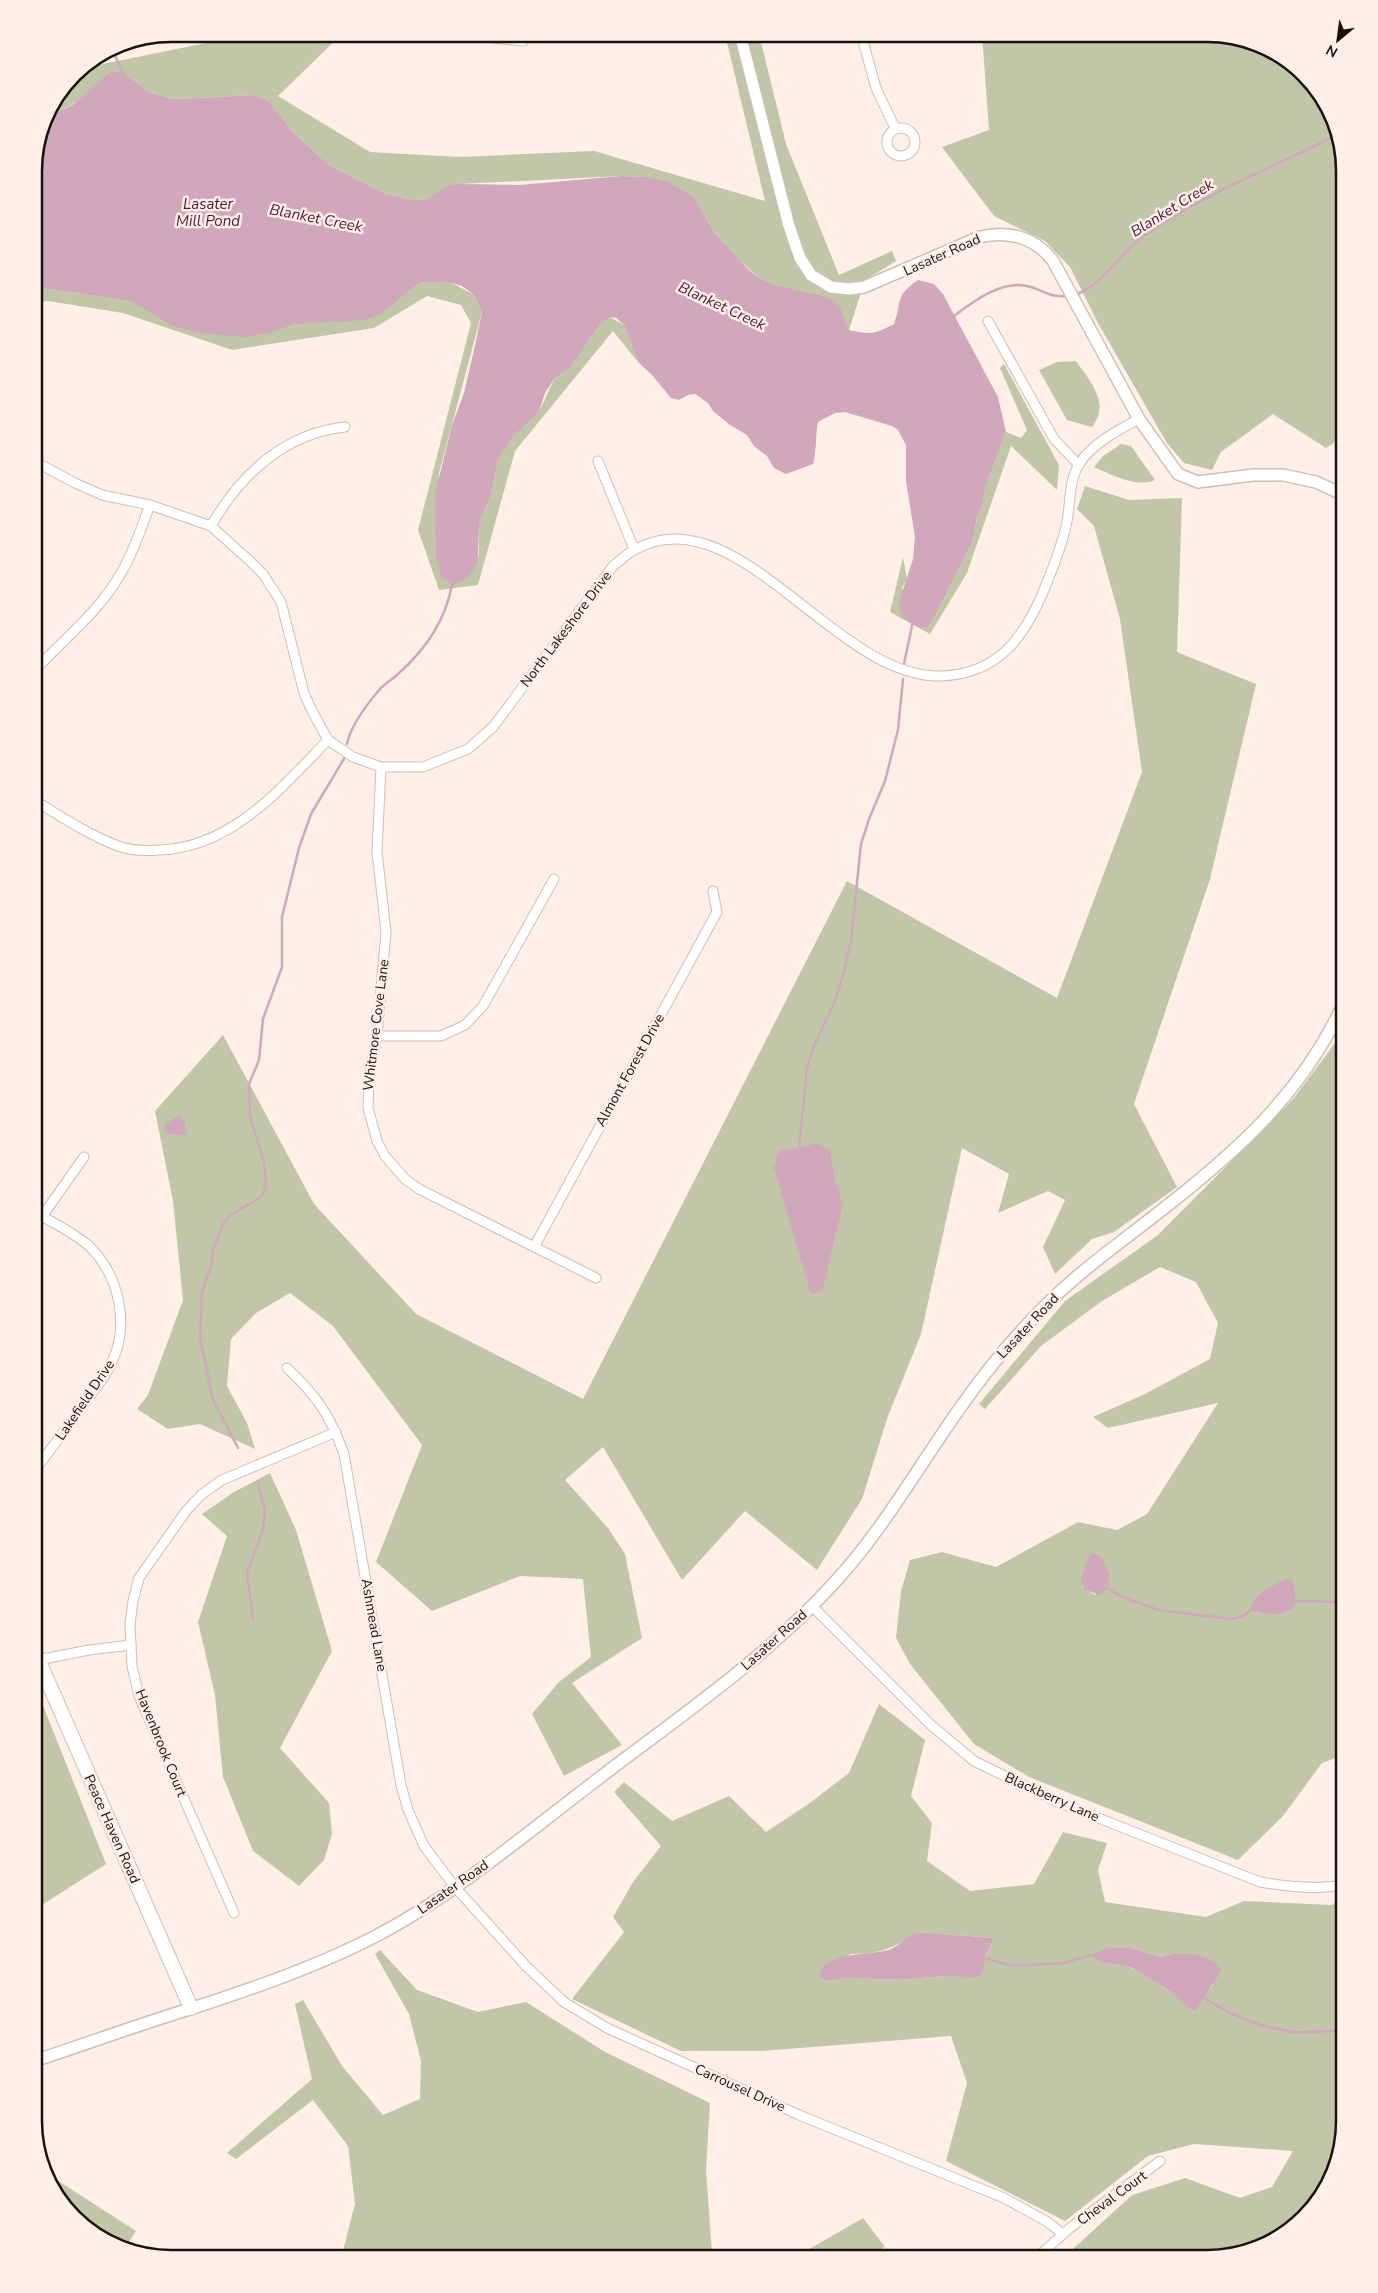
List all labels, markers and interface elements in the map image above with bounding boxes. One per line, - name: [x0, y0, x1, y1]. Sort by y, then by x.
- north arrow: [1313, 15, 1363, 65]
- text: N: [1323, 40, 1341, 62]
- water label: Blanket Creek: [1127, 174, 1218, 241]
- water label: Lasater Mill Pond: [176, 194, 240, 231]
- water label: Blanket Creek: [268, 199, 365, 237]
- street label: Lasater Road: [900, 230, 984, 280]
- water label: Blanket Creek: [675, 277, 769, 335]
- street label: North Lakeshore Drive: [516, 567, 616, 691]
- street label: Whitmore Cove Lane: [358, 958, 394, 1092]
- street label: Almont Forest Drive: [591, 1010, 669, 1130]
- street label: Lasater Road: [993, 1289, 1063, 1363]
- street label: Lakefield Drive: [51, 1356, 119, 1444]
- street label: Ashmead Lane: [356, 1577, 392, 1673]
- street label: Lasater Road: [737, 1605, 811, 1675]
- street label: Havenbrook Court: [131, 1686, 191, 1800]
- street label: Blackberry Lane: [1002, 1768, 1102, 1826]
- street label: Peace Haven Road: [79, 1771, 145, 1887]
- street label: Lasater Road: [414, 1856, 492, 1918]
- street label: Carrousel Drive: [692, 2060, 788, 2116]
- street label: Cheval Court: [1073, 2166, 1151, 2230]

